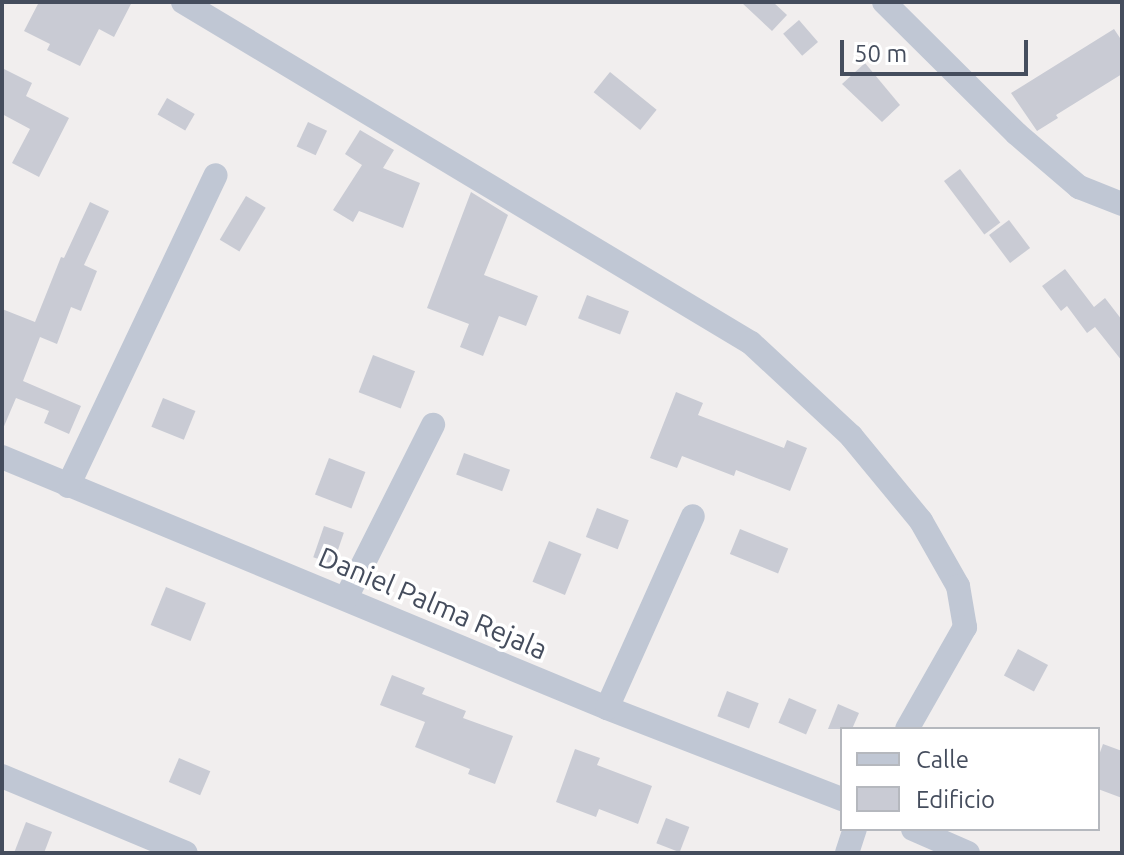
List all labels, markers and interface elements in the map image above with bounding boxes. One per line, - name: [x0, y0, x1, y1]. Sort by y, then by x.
- scale bar: [844, 24, 1032, 74]
- text: 50 m: [854, 40, 907, 67]
- street label: Daniel Palma Rejala: [314, 540, 552, 666]
- legend: [840, 727, 1100, 831]
- text: Calle: [916, 746, 969, 773]
- text: Edificio: [916, 786, 995, 813]

